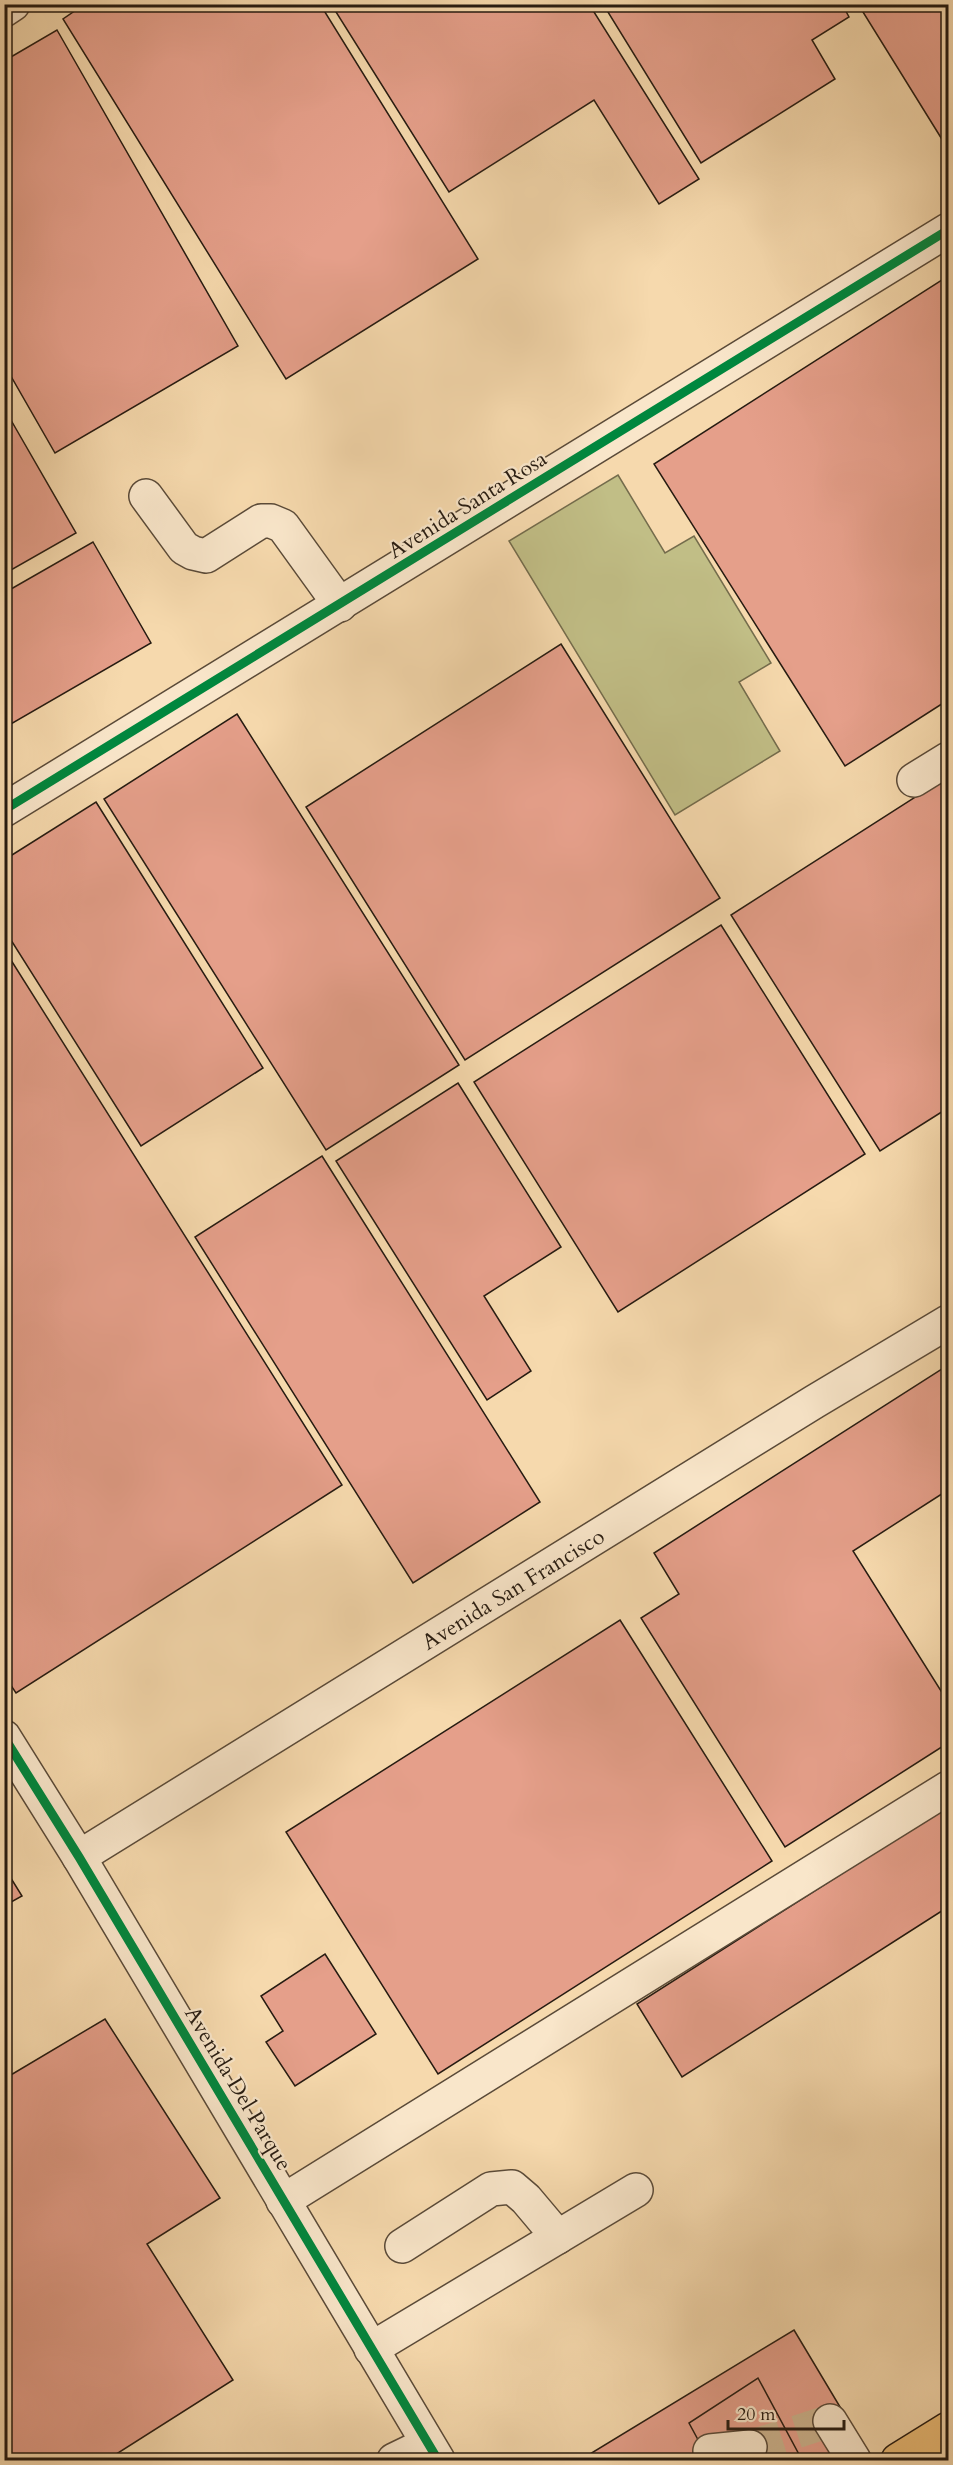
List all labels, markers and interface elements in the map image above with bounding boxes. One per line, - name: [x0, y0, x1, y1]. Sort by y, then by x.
- street label: Avenida Santa Rosa: [382, 444, 553, 566]
- street label: Avenida San Francisco: [416, 1521, 610, 1657]
- street label: Avenida Del Parque: [177, 2001, 299, 2176]
- scale bar: [728, 2393, 844, 2431]
- text: 20 m: [737, 2402, 776, 2427]

